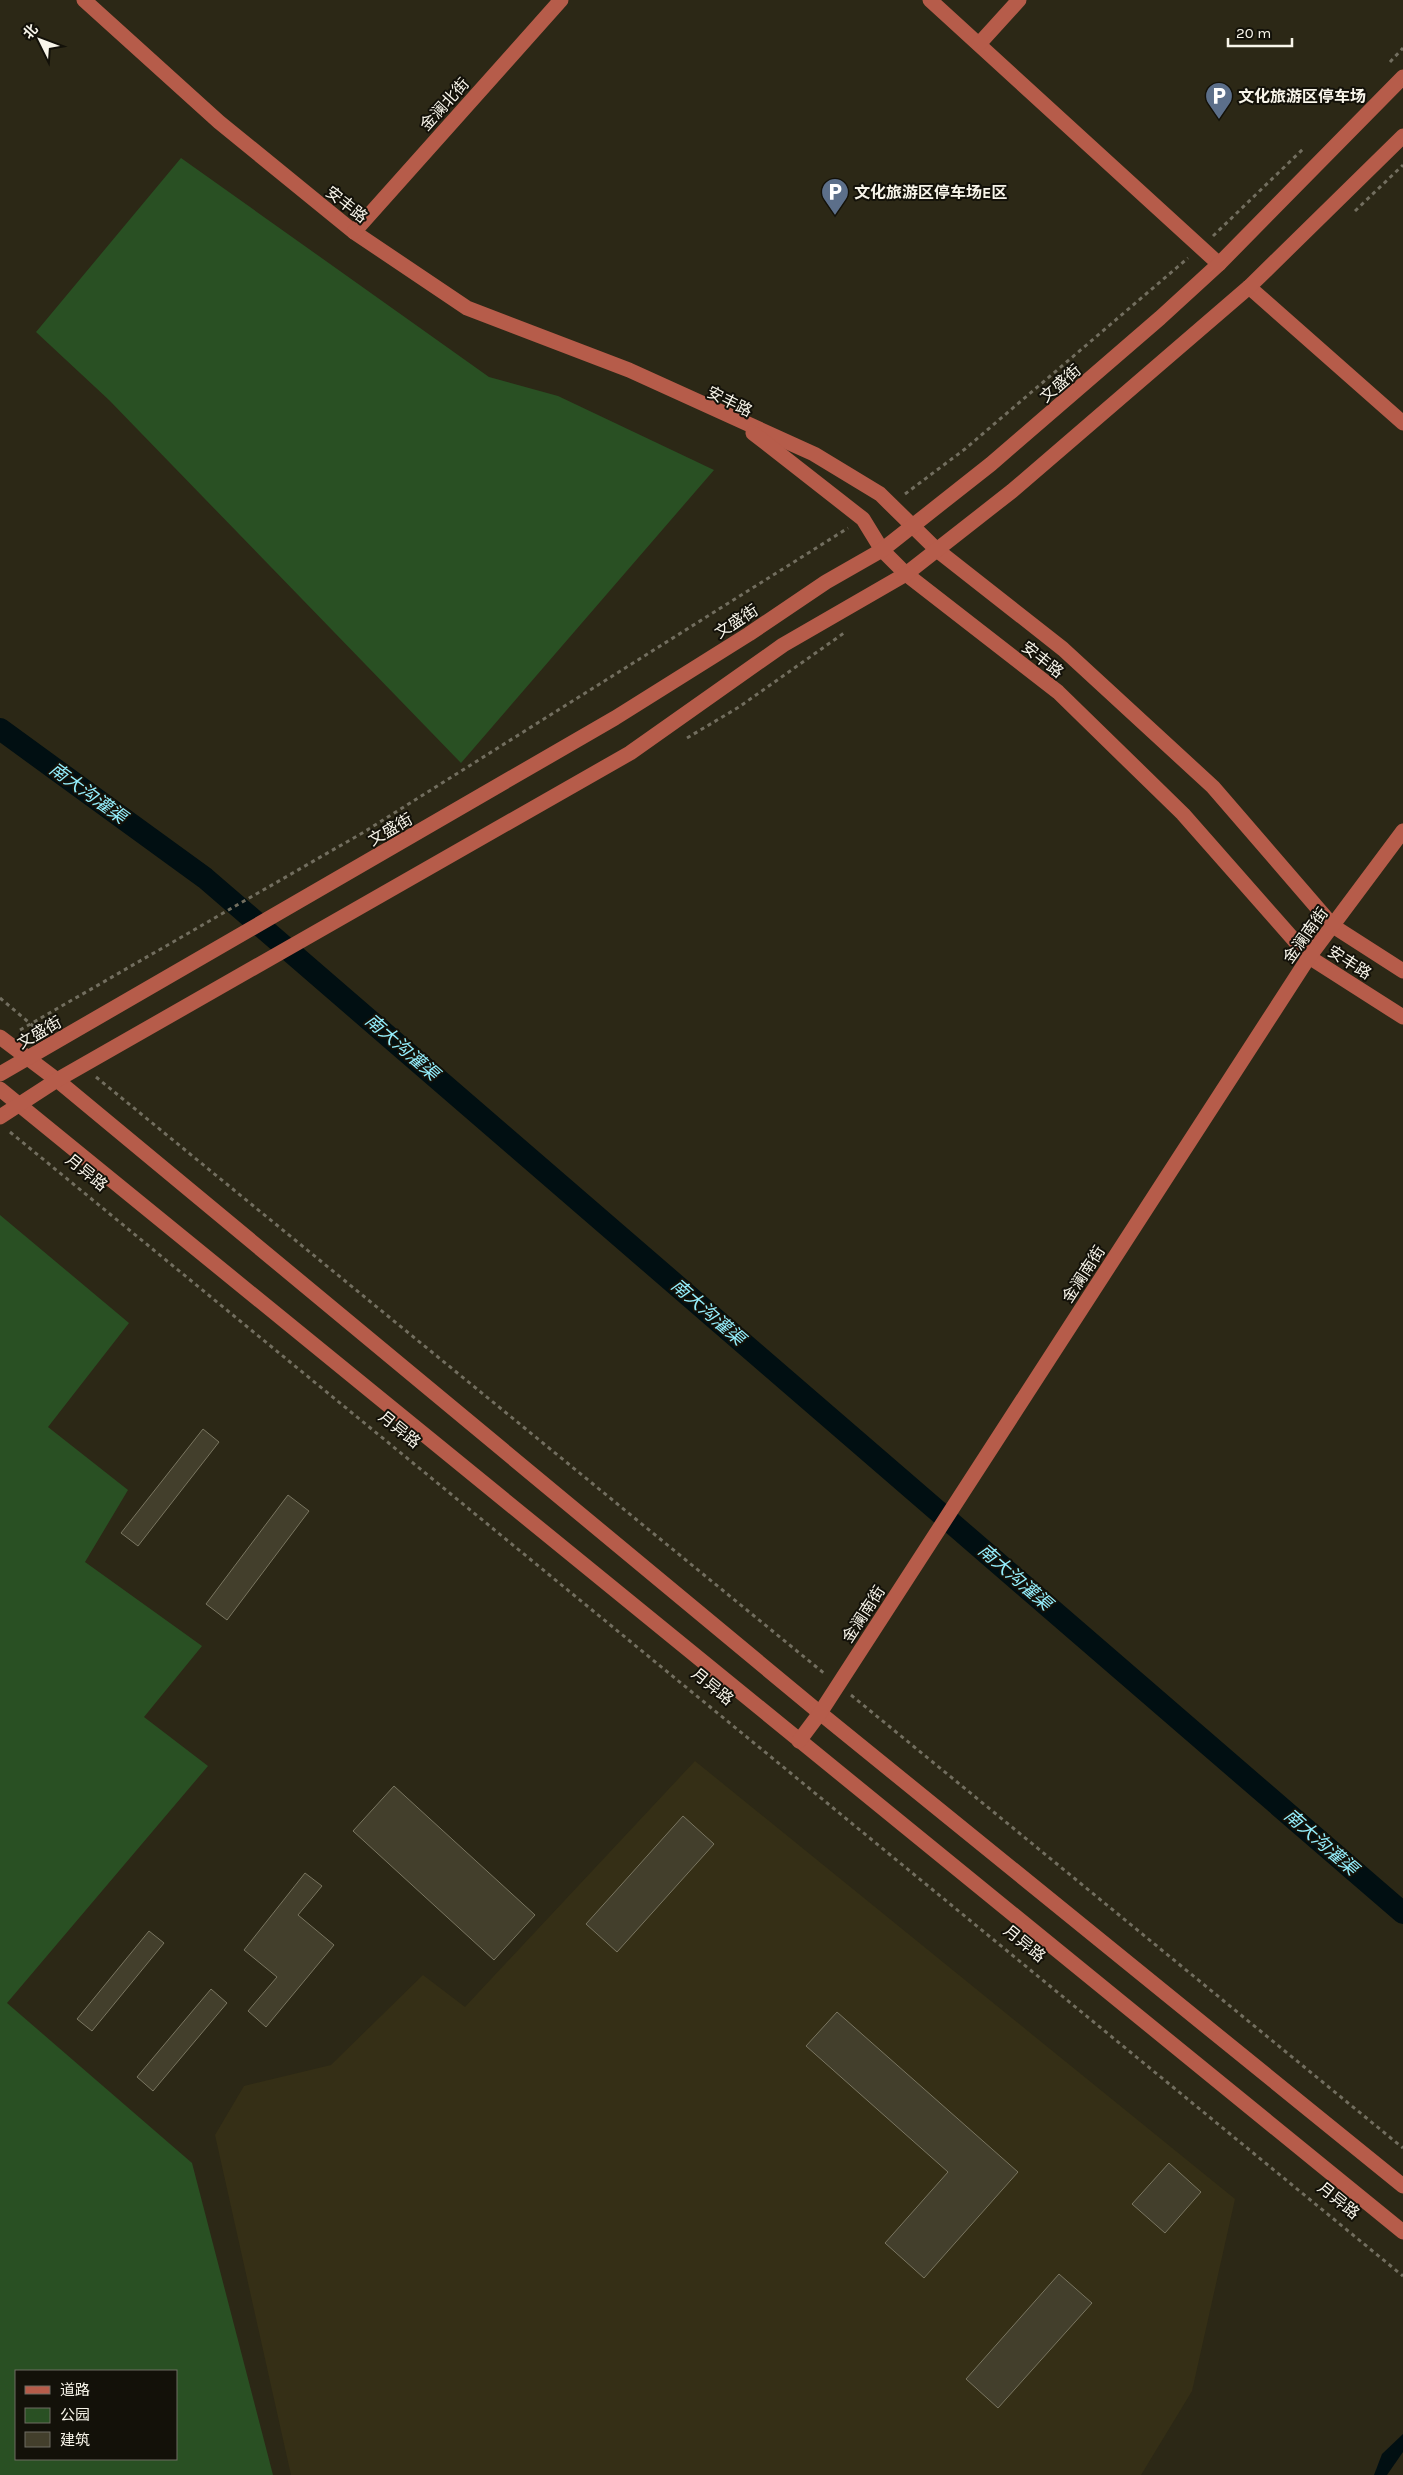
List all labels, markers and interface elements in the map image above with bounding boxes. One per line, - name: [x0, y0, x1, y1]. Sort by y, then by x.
- north arrow: [15, 15, 65, 65]
- scale bar: [1228, 15, 1292, 47]
- text: 北: [20, 21, 42, 43]
- text: 20 m: [1236, 24, 1271, 42]
- street label: 金澜北街: [416, 74, 473, 134]
- parking icon: 文化旅游区停车场: [1204, 81, 1234, 120]
- place label: 文化旅游区停车场: [1238, 87, 1366, 106]
- parking icon: 文化旅游区停车场E区: [820, 177, 850, 216]
- street label: 安丰路: [322, 182, 371, 227]
- place label: 文化旅游区停车场E区: [854, 183, 1007, 202]
- street label: 文盛街: [1036, 360, 1085, 406]
- street label: 安丰路: [704, 382, 756, 421]
- street label: 文盛街: [711, 600, 762, 642]
- street label: 安丰路: [1018, 637, 1067, 682]
- water label: 南大沟灌渠: [45, 758, 133, 830]
- street label: 文盛街: [365, 809, 416, 850]
- street label: 金澜南街: [1279, 904, 1332, 967]
- street label: 安丰路: [1324, 942, 1375, 983]
- water label: 南大沟灌渠: [361, 1009, 445, 1087]
- street label: 文盛街: [14, 1012, 65, 1053]
- street label: 月异路: [62, 1150, 111, 1195]
- street label: 金澜南街: [1058, 1242, 1109, 1306]
- water label: 南大沟灌渠: [667, 1274, 751, 1352]
- street label: 月异路: [375, 1407, 424, 1452]
- water label: 南大沟灌渠: [974, 1539, 1058, 1617]
- street label: 金澜南街: [838, 1582, 889, 1646]
- street label: 月异路: [688, 1664, 737, 1709]
- water label: 南大沟灌渠: [1280, 1804, 1364, 1882]
- street label: 月异路: [1000, 1921, 1049, 1966]
- street label: 月异路: [1314, 2178, 1363, 2223]
- legend: [15, 2370, 178, 2460]
- text: 道路: [60, 2381, 90, 2399]
- text: 公园: [60, 2406, 90, 2424]
- text: 建筑: [60, 2431, 90, 2449]

